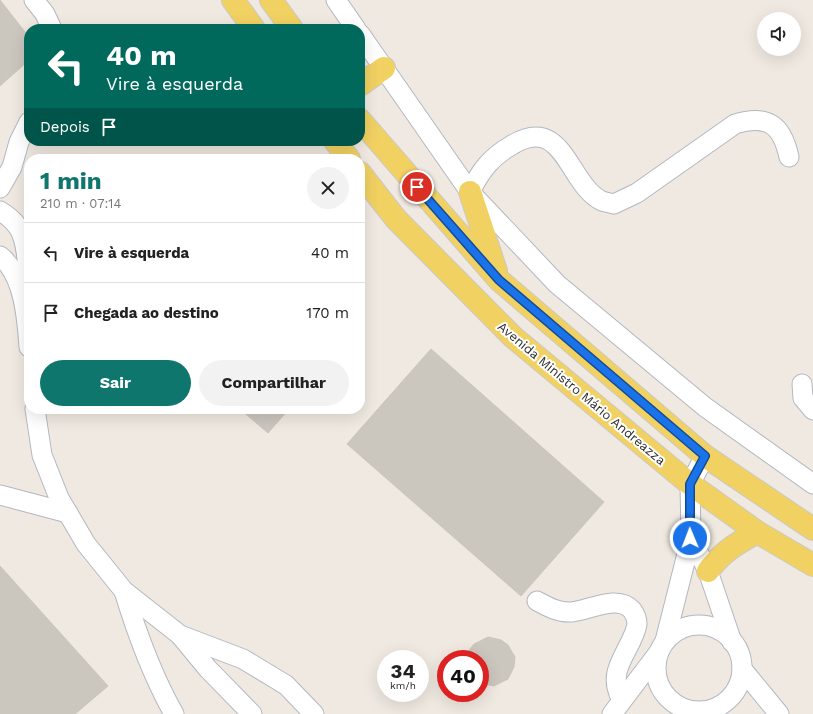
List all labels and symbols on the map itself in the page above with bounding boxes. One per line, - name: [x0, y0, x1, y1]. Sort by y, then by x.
- pin: [400, 170, 434, 204]
- street label: Avenida Ministro Mário Andreazza: [495, 319, 669, 468]
- position arrow: [669, 517, 711, 559]
- speed limit sign: 40: [437, 650, 489, 702]

